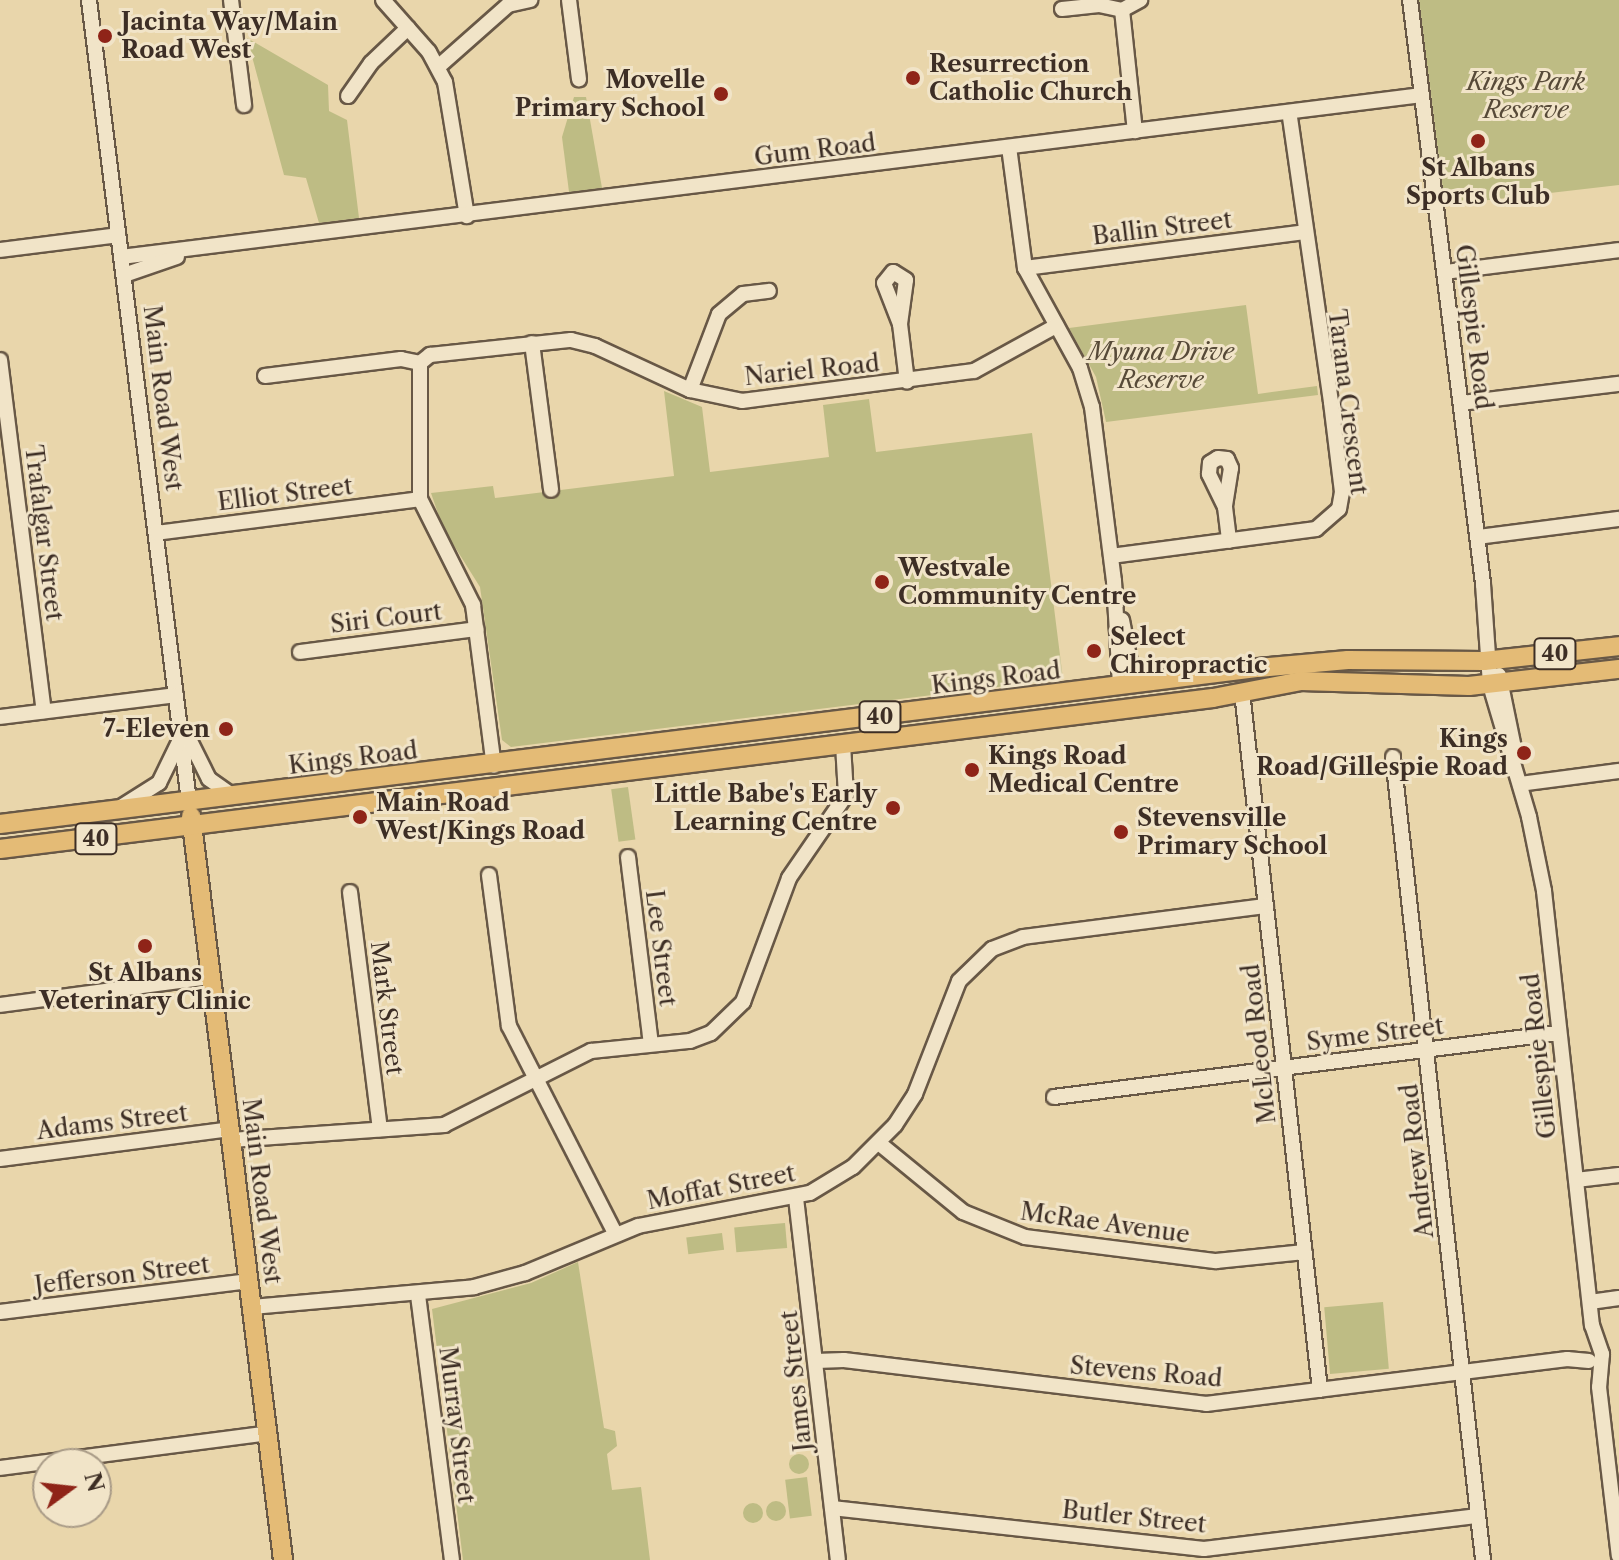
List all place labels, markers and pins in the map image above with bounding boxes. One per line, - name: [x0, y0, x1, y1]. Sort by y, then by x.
- place label: Jacinta Way/Main Road West: [121, 8, 339, 64]
- marker: Jacinta Way/Main Road West: [96, 27, 114, 45]
- place label: Resurrection Catholic Church: [929, 50, 1133, 106]
- place label: Movelle Primary School: [514, 66, 705, 122]
- marker: Resurrection Catholic Church: [904, 69, 922, 87]
- marker: Movelle Primary School: [712, 85, 730, 103]
- marker: St Albans Sports Club: [1469, 132, 1487, 150]
- place label: St Albans Sports Club: [1406, 154, 1550, 210]
- place label: Westvale Community Centre: [898, 554, 1137, 610]
- marker: Westvale Community Centre: [873, 573, 891, 591]
- place label: Select Chiropractic: [1110, 623, 1267, 679]
- marker: Select Chiropractic: [1085, 642, 1103, 660]
- place label: 7-Eleven: [103, 715, 210, 743]
- marker: 7-Eleven: [217, 720, 235, 738]
- place label: Kings Road/Gillespie Road: [1256, 725, 1508, 781]
- place label: Kings Road Medical Centre: [988, 742, 1179, 798]
- marker: Kings Road/Gillespie Road: [1515, 744, 1533, 762]
- marker: Kings Road Medical Centre: [963, 761, 981, 779]
- place label: Little Babe's Early Learning Centre: [654, 780, 877, 836]
- place label: Main Road West/Kings Road: [376, 789, 585, 845]
- marker: Little Babe's Early Learning Centre: [884, 799, 902, 817]
- place label: Stevensville Primary School: [1137, 804, 1328, 860]
- marker: Main Road West/Kings Road: [351, 808, 369, 826]
- marker: Stevensville Primary School: [1112, 823, 1130, 841]
- marker: St Albans Veterinary Clinic: [136, 937, 154, 955]
- place label: St Albans Veterinary Clinic: [39, 959, 251, 1015]

